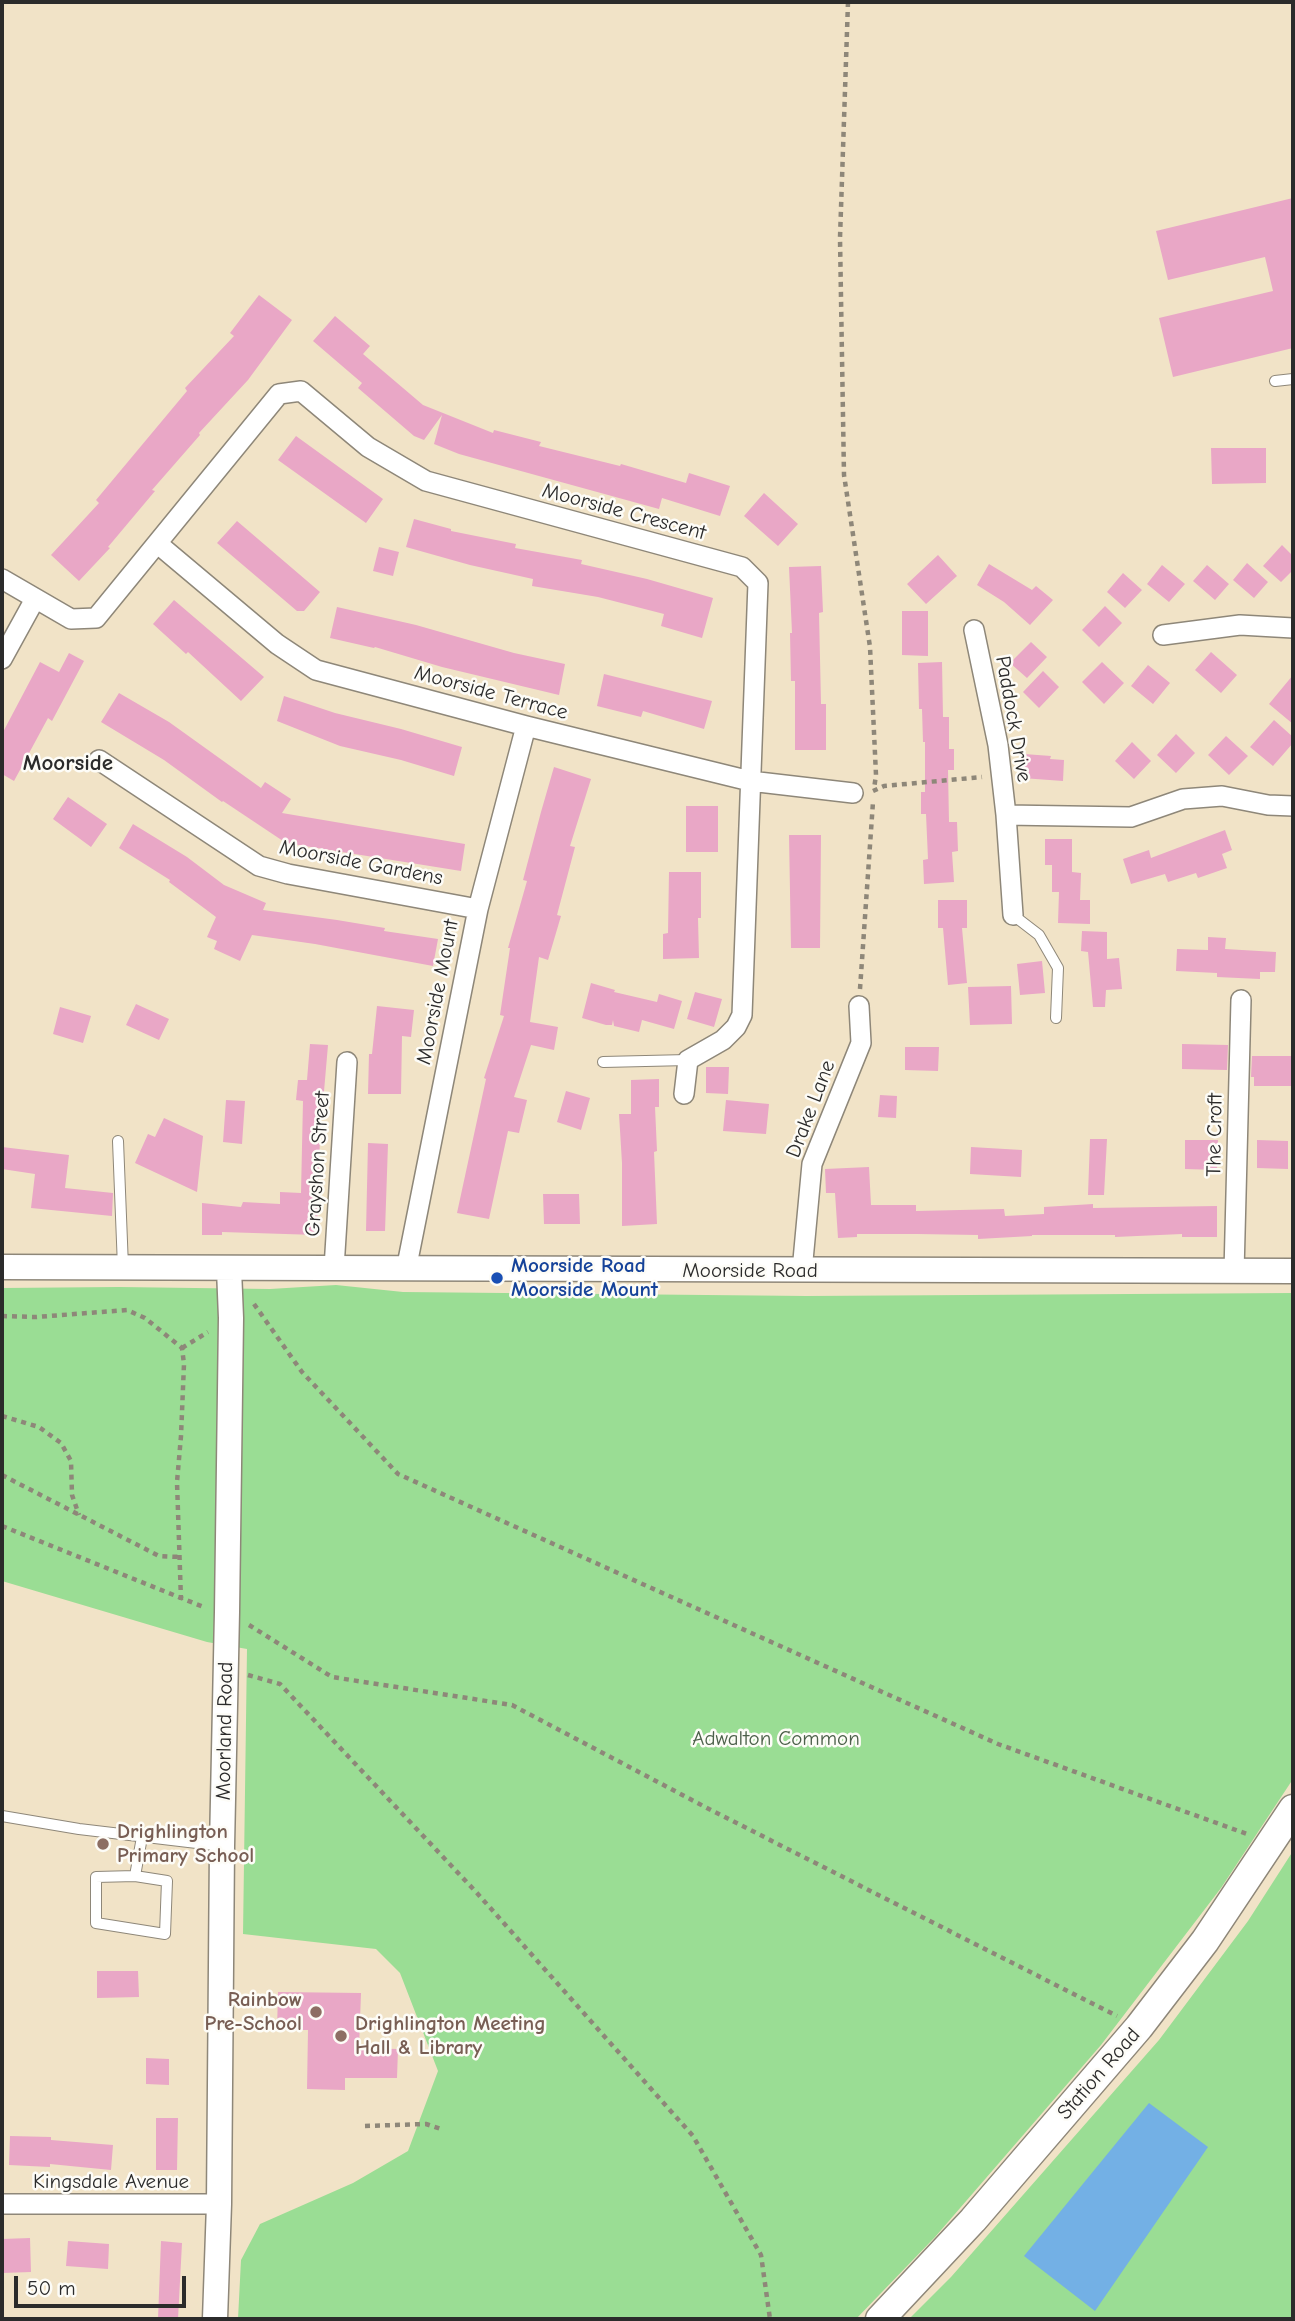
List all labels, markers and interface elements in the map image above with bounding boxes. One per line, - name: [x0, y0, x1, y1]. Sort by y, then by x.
- street label: Moorside Crescent: [539, 478, 709, 546]
- street label: Paddock Drive: [990, 654, 1036, 784]
- street label: Moorside Terrace: [411, 660, 571, 726]
- district label: Moorside: [23, 749, 113, 777]
- street label: Moorside Gardens: [277, 835, 445, 891]
- street label: Moorside Mount: [412, 917, 464, 1067]
- street label: Drake Lane: [781, 1057, 841, 1161]
- street label: Grayshon Street: [300, 1091, 336, 1237]
- street label: The Croft: [1202, 1093, 1228, 1177]
- place label: Moorside Road Moorside Mount: [511, 1253, 658, 1303]
- street label: Moorside Road: [682, 1258, 818, 1284]
- marker: Moorside Road Moorside Mount: [489, 1270, 505, 1286]
- street label: Moorland Road: [211, 1661, 239, 1801]
- park label: Adwalton Common: [692, 1726, 860, 1752]
- place label: Drighlington Primary School: [117, 1819, 254, 1869]
- marker: Drighlington Primary School: [95, 1836, 111, 1852]
- place label: Rainbow Pre-School: [205, 1987, 302, 2037]
- marker: Rainbow Pre-School: [308, 2004, 324, 2020]
- place label: Drighlington Meeting Hall & Library: [355, 2011, 546, 2061]
- street label: Station Road: [1052, 2023, 1146, 2125]
- marker: Drighlington Meeting Hall & Library: [333, 2028, 349, 2044]
- street label: Kingsdale Avenue: [33, 2169, 189, 2195]
- scale bar: [18, 2262, 189, 2306]
- text: 50 m: [27, 2276, 76, 2300]

